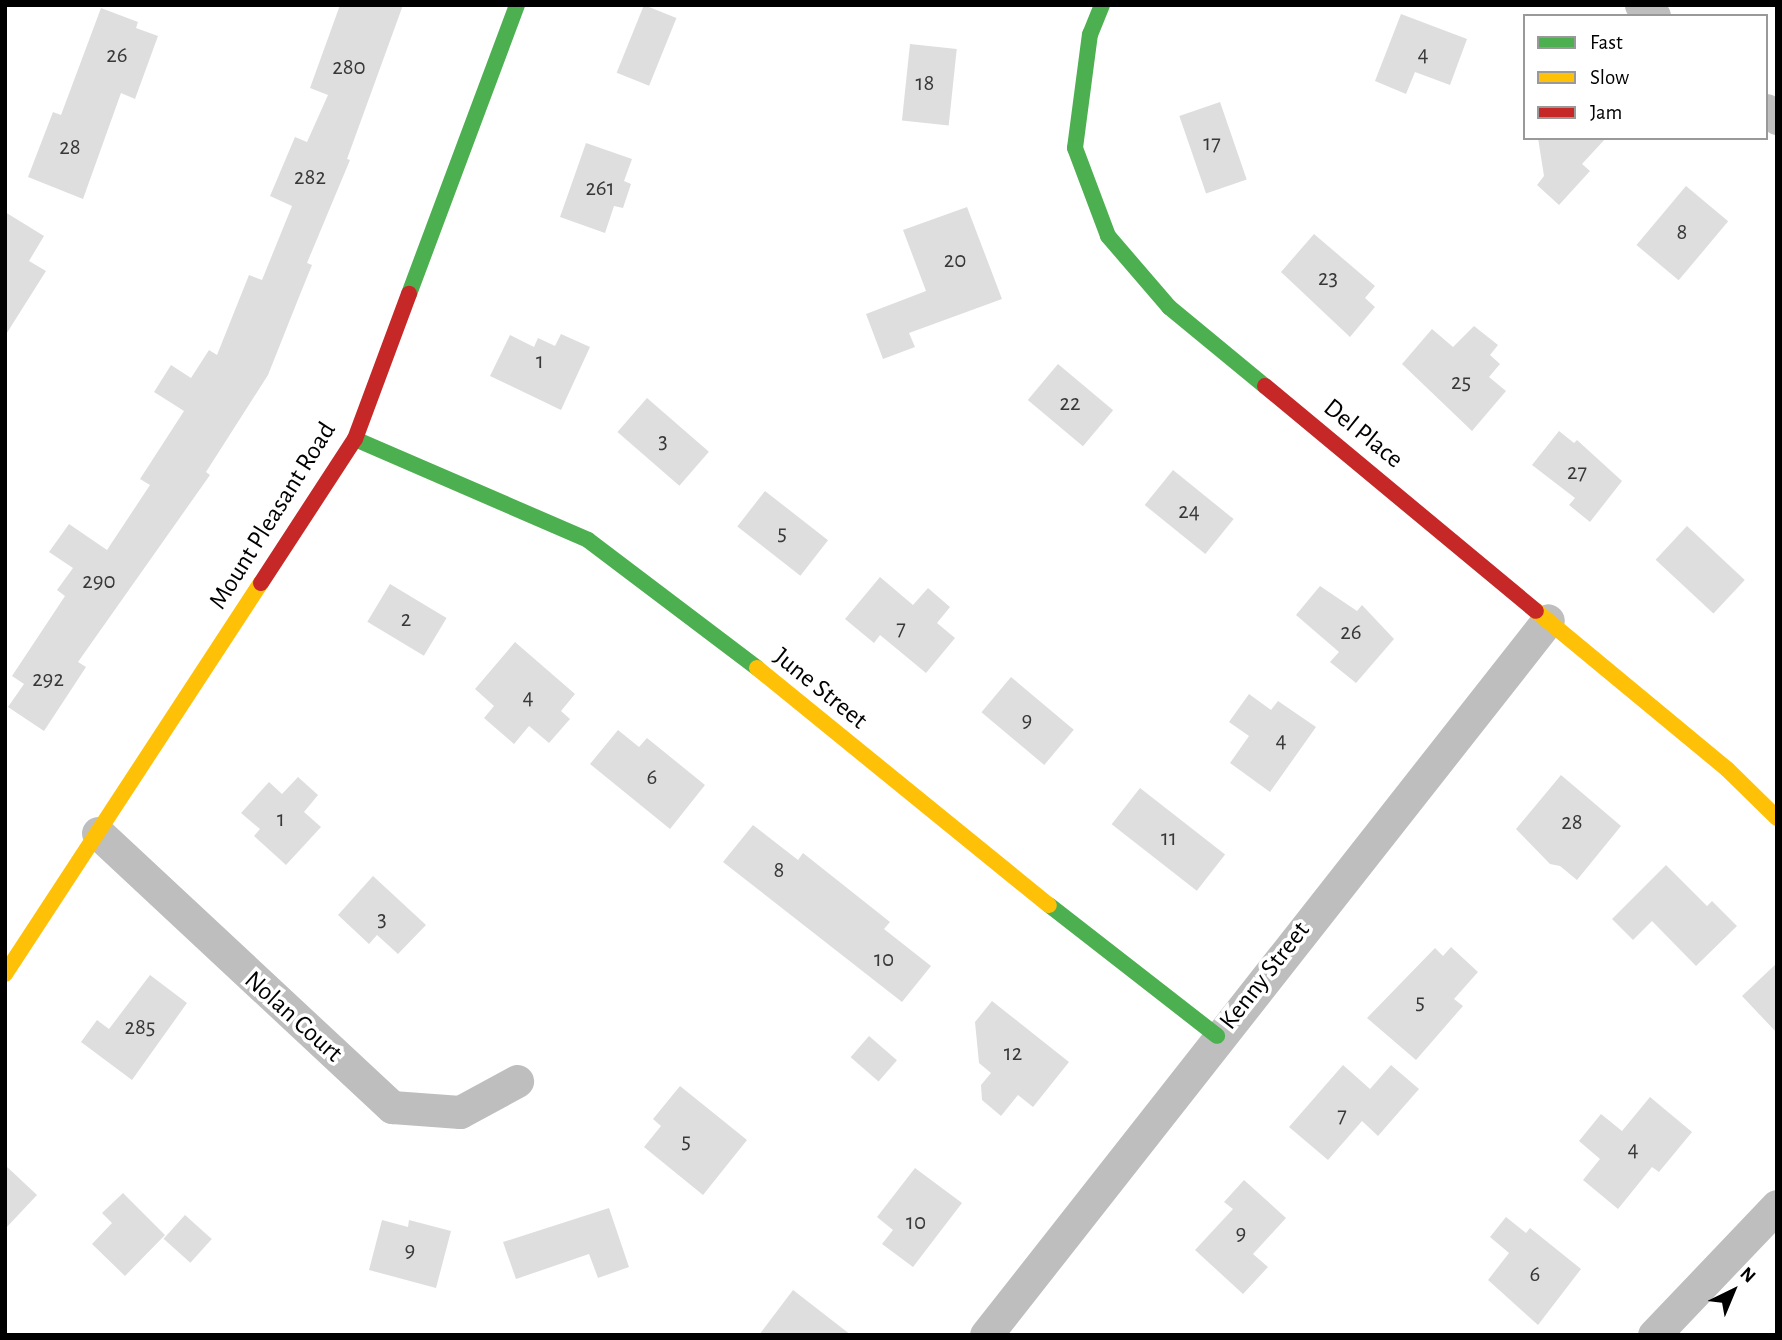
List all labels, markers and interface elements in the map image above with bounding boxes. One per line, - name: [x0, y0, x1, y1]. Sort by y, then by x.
- legend: [1523, 14, 1768, 140]
- text: Fast: [1590, 32, 1623, 53]
- house number: 4: [1417, 41, 1429, 69]
- house number: 26: [106, 42, 128, 70]
- house number: 280: [332, 54, 366, 82]
- text: Slow: [1590, 67, 1629, 88]
- house number: 18: [916, 70, 934, 98]
- text: Jam: [1590, 102, 1622, 123]
- house number: 17: [1203, 130, 1221, 158]
- house number: 28: [59, 134, 81, 162]
- house number: 282: [294, 164, 326, 192]
- house number: 261: [585, 175, 615, 203]
- house number: 8: [1677, 219, 1687, 247]
- house number: 20: [944, 247, 966, 275]
- house number: 23: [1318, 265, 1338, 293]
- house number: 1: [536, 348, 544, 376]
- house number: 25: [1451, 369, 1471, 397]
- house number: 22: [1060, 390, 1080, 418]
- street label: Del Place: [1317, 392, 1409, 476]
- street label: Mount Pleasant Road: [203, 417, 343, 615]
- house number: 3: [658, 428, 668, 456]
- house number: 27: [1567, 459, 1587, 487]
- house number: 24: [1178, 498, 1200, 526]
- house number: 5: [777, 520, 787, 548]
- house number: 290: [82, 568, 116, 596]
- house number: 2: [401, 606, 411, 634]
- house number: 7: [896, 615, 906, 643]
- house number: 26: [1340, 619, 1362, 647]
- street label: June Street: [767, 642, 873, 736]
- house number: 292: [32, 666, 64, 694]
- house number: 4: [522, 684, 534, 712]
- house number: 9: [1022, 707, 1032, 735]
- house number: 4: [1275, 727, 1287, 755]
- house number: 6: [647, 764, 657, 792]
- house number: 1: [277, 806, 285, 834]
- house number: 28: [1561, 809, 1583, 837]
- house number: 11: [1161, 825, 1177, 853]
- house number: 8: [774, 857, 784, 885]
- house number: 3: [377, 906, 387, 934]
- street label: Kenny Street: [1213, 916, 1317, 1036]
- house number: 10: [874, 946, 894, 974]
- street label: Nolan Court: [237, 965, 349, 1069]
- house number: 5: [1415, 989, 1425, 1017]
- house number: 285: [125, 1014, 155, 1042]
- house number: 12: [1004, 1040, 1022, 1068]
- house number: 7: [1337, 1102, 1347, 1130]
- house number: 5: [681, 1128, 691, 1156]
- house number: 4: [1627, 1136, 1639, 1164]
- house number: 10: [906, 1209, 926, 1237]
- house number: 9: [1236, 1220, 1246, 1248]
- house number: 9: [405, 1237, 415, 1265]
- north arrow: [1698, 1256, 1768, 1326]
- house number: 6: [1530, 1261, 1540, 1289]
- text: N: [1736, 1264, 1759, 1287]

